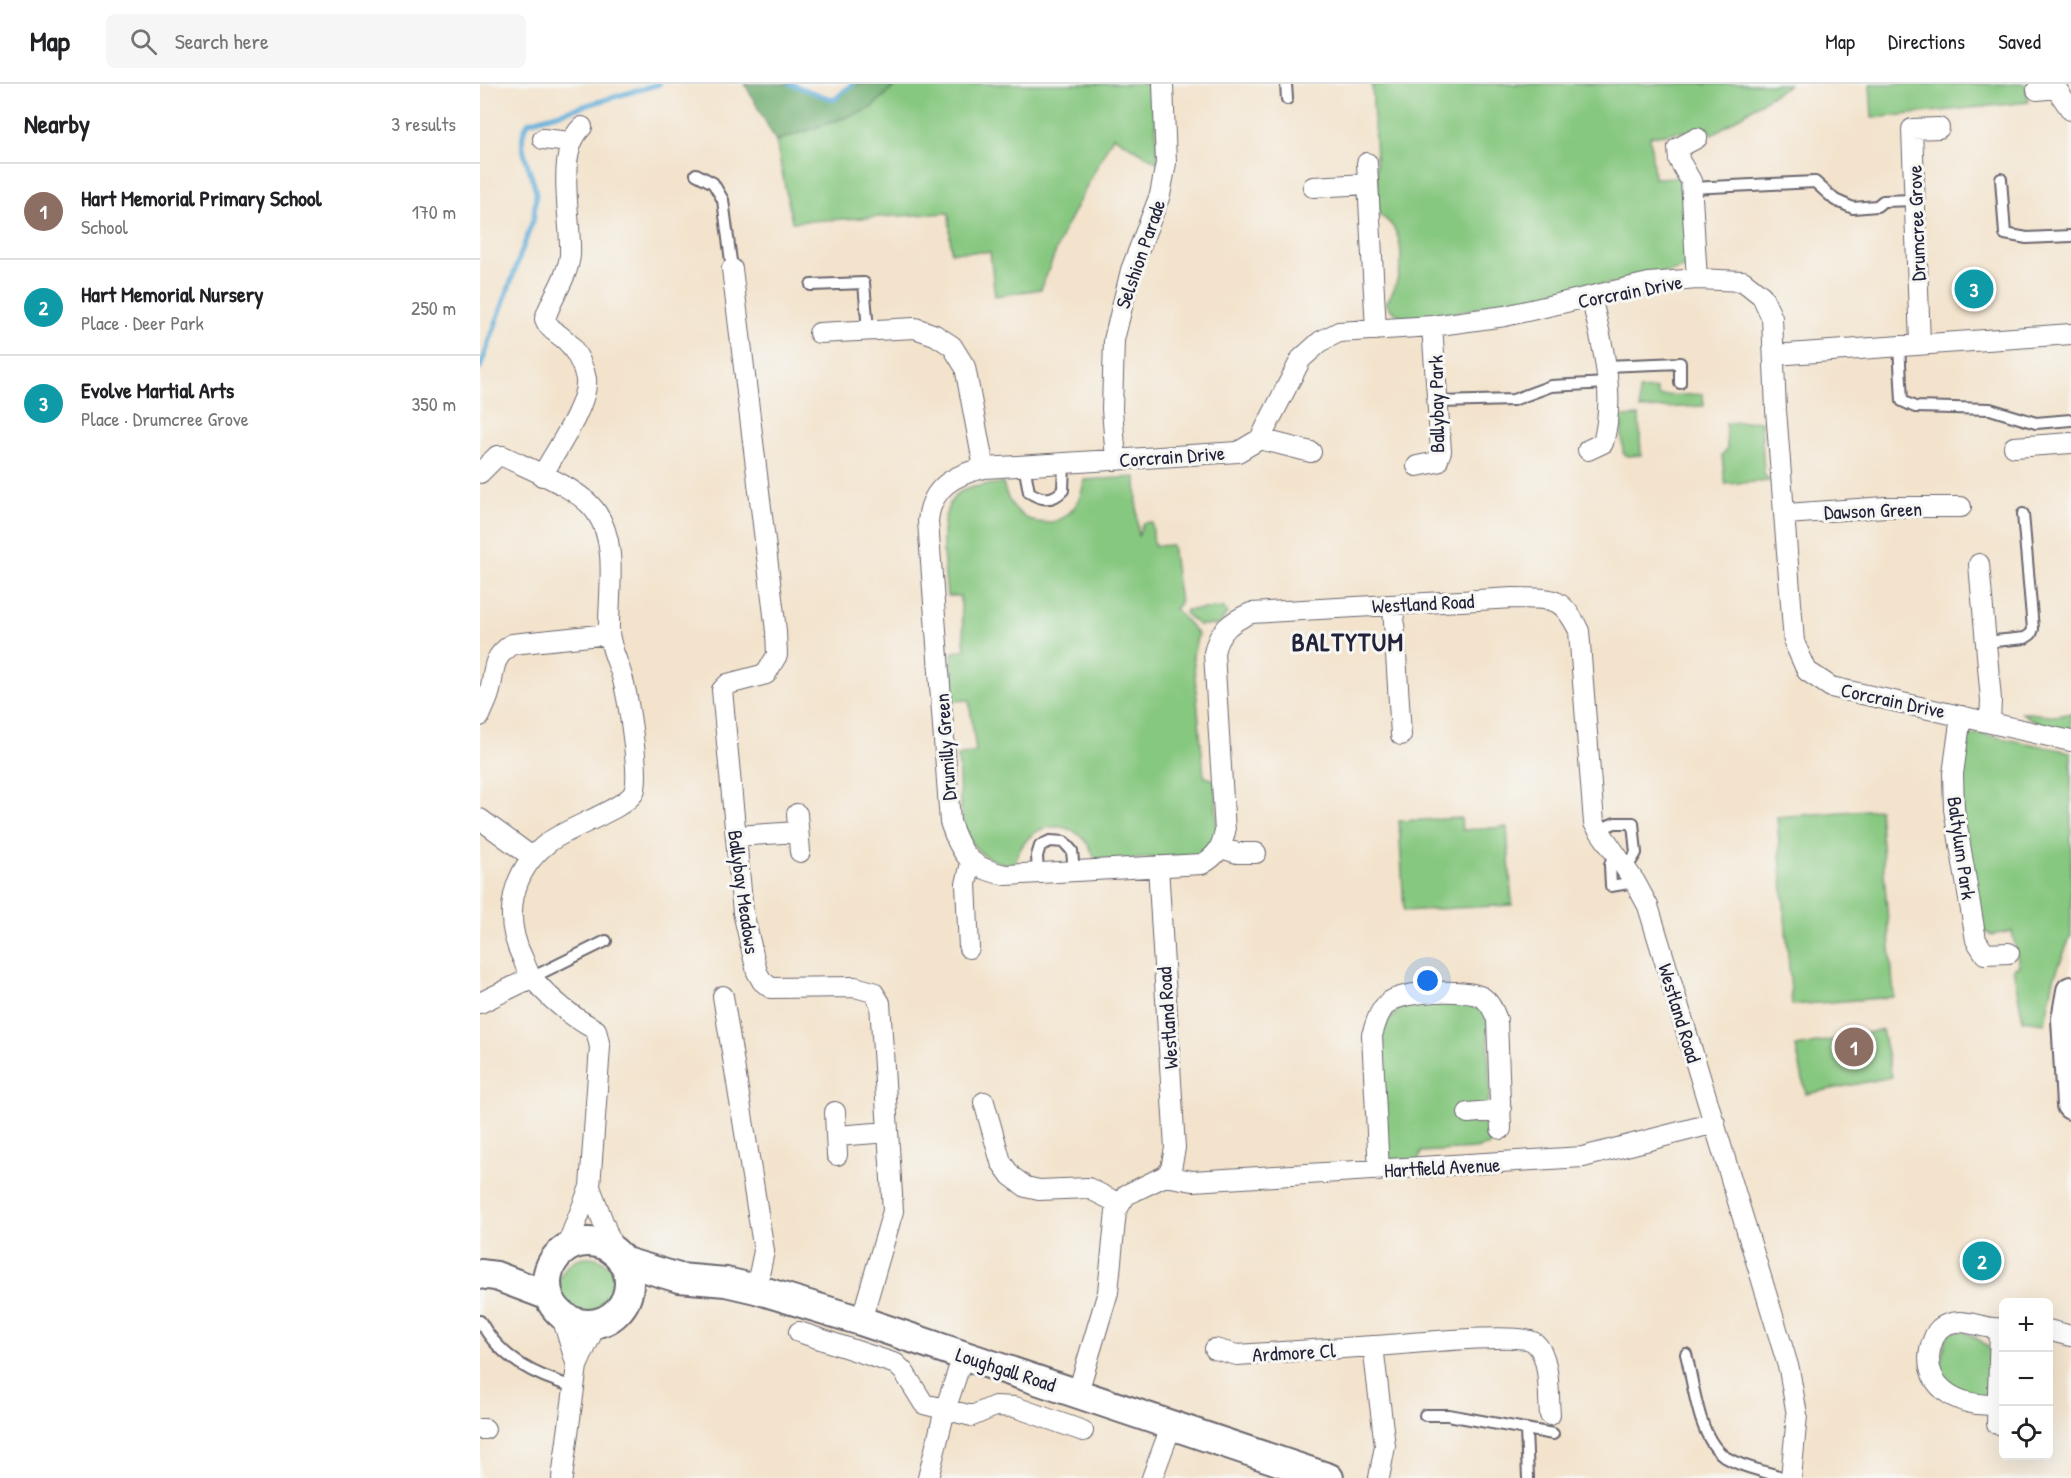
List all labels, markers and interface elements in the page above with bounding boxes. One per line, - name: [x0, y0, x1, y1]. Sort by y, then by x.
- search box: [106, 14, 526, 68]
- text: Map: [30, 22, 70, 60]
- icon: search: [127, 25, 160, 58]
- text: Search here: [175, 26, 269, 56]
- text: Map: [1825, 27, 1855, 56]
- text: Directions: [1888, 27, 1965, 56]
- text: Saved: [1998, 27, 2041, 56]
- text: Nearby: [24, 106, 90, 141]
- text: 3 results: [391, 110, 456, 137]
- street label: Drumcree Grove: [1900, 164, 1932, 281]
- text: Hart Memorial Primary School: [81, 183, 321, 213]
- street label: Selshion Parade: [1109, 196, 1171, 312]
- text: 1: [40, 198, 47, 225]
- text: 170 m: [412, 198, 456, 225]
- text: School: [81, 213, 128, 240]
- pin: 3: [1954, 266, 1994, 312]
- street label: Corcrain Drive: [1576, 268, 1685, 314]
- text: Hart Memorial Nursery: [81, 279, 264, 309]
- text: 2: [39, 294, 48, 321]
- text: 250 m: [411, 294, 456, 321]
- text: Place · Deer Park: [81, 309, 204, 336]
- street label: Ballybay Park: [1422, 355, 1450, 453]
- text: Evolve Martial Arts: [81, 375, 234, 405]
- text: 3: [39, 390, 48, 417]
- text: 350 m: [411, 390, 456, 417]
- text: Place · Drumcree Grove: [81, 405, 249, 432]
- street label: Corcrain Drive: [1118, 439, 1226, 473]
- street label: Dawson Green: [1823, 495, 1923, 525]
- street label: Westland Road: [1371, 587, 1475, 619]
- district label: BALTYTUM: [1291, 624, 1405, 659]
- street label: Corcrain Drive: [1838, 676, 1948, 724]
- street label: Drumilly Green: [928, 693, 962, 801]
- street label: Baltylum Park: [1941, 795, 1983, 901]
- street label: Ballybay Meadows: [722, 828, 766, 956]
- street label: Westland Road: [1652, 960, 1708, 1066]
- street label: Westland Road: [1150, 966, 1184, 1070]
- your location: [1413, 966, 1442, 995]
- pin: 1: [1834, 1024, 1874, 1070]
- street label: Hartfield Avenue: [1383, 1150, 1501, 1184]
- pin: 2: [1962, 1238, 2002, 1284]
- map controls: [1999, 1298, 2053, 1460]
- button: +: [1999, 1298, 2053, 1352]
- street label: Ardmore Cl: [1252, 1336, 1337, 1368]
- street label: Loughgall Road: [953, 1340, 1060, 1398]
- button: −: [1999, 1352, 2053, 1406]
- button: locate: [1999, 1406, 2053, 1460]

